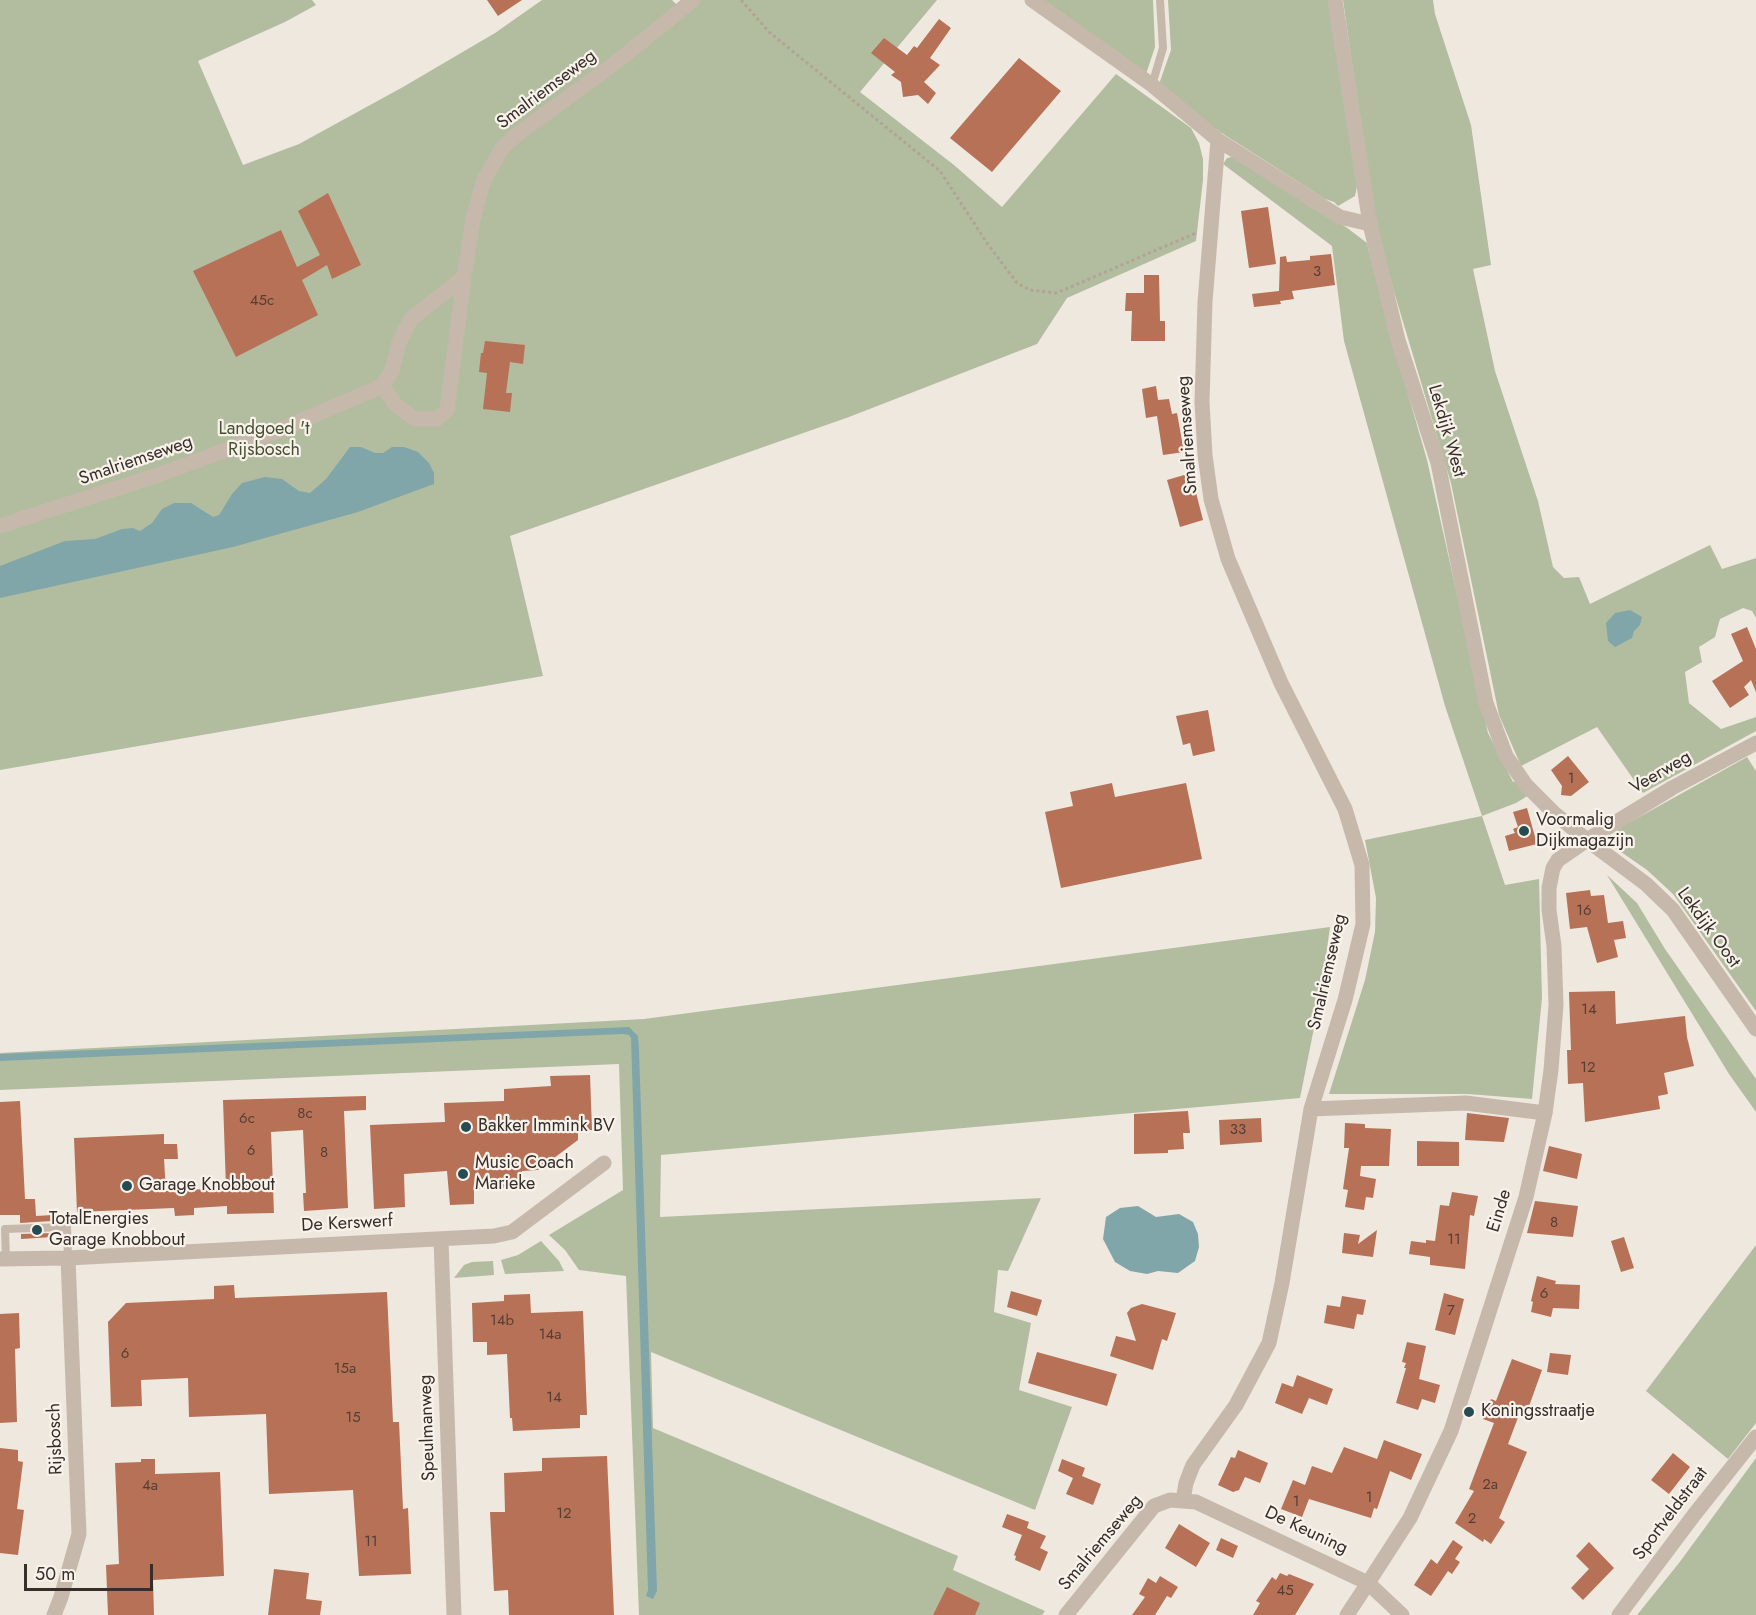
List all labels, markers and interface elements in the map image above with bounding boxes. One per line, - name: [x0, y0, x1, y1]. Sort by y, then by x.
- street label: Smalriemseweg: [493, 46, 601, 134]
- house number: 3: [1313, 263, 1321, 281]
- house number: 45c: [250, 292, 274, 310]
- street label: Smalriemseweg: [1173, 375, 1203, 495]
- street label: Lekdijk West: [1422, 382, 1470, 480]
- park label: Landgoed 't Rijsbosch: [219, 419, 309, 462]
- street label: Smalriemseweg: [76, 431, 196, 491]
- street label: Veerweg: [1627, 747, 1695, 799]
- house number: 1: [1568, 770, 1574, 788]
- place label: Voormalig Dijkmagazijn: [1536, 810, 1634, 852]
- marker: Voormalig Dijkmagazijn: [1517, 824, 1531, 838]
- street label: Lekdijk Oost: [1672, 884, 1744, 972]
- house number: 16: [1576, 902, 1592, 920]
- street label: Smalriemseweg: [1304, 912, 1352, 1032]
- house number: 14: [1581, 1001, 1597, 1019]
- house number: 12: [1580, 1059, 1596, 1077]
- house number: 8c: [297, 1105, 313, 1123]
- house number: 6c: [239, 1110, 255, 1128]
- place label: Bakker Immink BV: [478, 1116, 615, 1138]
- marker: Bakker Immink BV: [459, 1120, 473, 1134]
- house number: 33: [1230, 1121, 1246, 1139]
- house number: 6: [247, 1142, 255, 1160]
- house number: 8: [320, 1144, 328, 1162]
- place label: Music Coach Marieke: [475, 1153, 574, 1196]
- marker: Music Coach Marieke: [456, 1167, 470, 1181]
- place label: Garage Knobbout: [139, 1175, 275, 1197]
- marker: Garage Knobbout: [120, 1179, 134, 1193]
- street label: Einde: [1483, 1187, 1517, 1235]
- place label: TotalEnergies Garage Knobbout: [49, 1209, 185, 1252]
- street label: De Kerswerf: [301, 1211, 393, 1237]
- house number: 8: [1550, 1214, 1558, 1232]
- marker: TotalEnergies Garage Knobbout: [30, 1223, 44, 1237]
- house number: 11: [1447, 1231, 1461, 1249]
- house number: 6: [1540, 1285, 1548, 1303]
- house number: 7: [1447, 1302, 1455, 1320]
- house number: 14b: [490, 1312, 514, 1330]
- house number: 14a: [539, 1326, 561, 1344]
- house number: 6: [121, 1345, 129, 1363]
- house number: 15a: [334, 1360, 356, 1378]
- street label: Speulmanweg: [415, 1374, 441, 1482]
- house number: 14: [546, 1389, 562, 1407]
- place label: Koningsstraatje: [1481, 1401, 1595, 1423]
- street label: Rijsbosch: [44, 1403, 68, 1475]
- marker: Koningsstraatje: [1462, 1405, 1476, 1419]
- house number: 15: [345, 1409, 361, 1427]
- street label: Sportveldstraat: [1629, 1463, 1713, 1565]
- house number: 2a: [1482, 1476, 1498, 1494]
- house number: 4a: [142, 1477, 158, 1495]
- house number: 1: [1366, 1489, 1372, 1507]
- street label: Smalriemseweg: [1055, 1491, 1147, 1595]
- house number: 1: [1293, 1493, 1299, 1511]
- street label: De Keuning: [1261, 1502, 1351, 1560]
- house number: 12: [556, 1505, 572, 1523]
- house number: 2: [1468, 1510, 1476, 1528]
- house number: 11: [364, 1533, 378, 1551]
- scale bar: [27, 1552, 156, 1590]
- text: 50 m: [35, 1561, 75, 1587]
- house number: 45: [1276, 1582, 1294, 1600]

